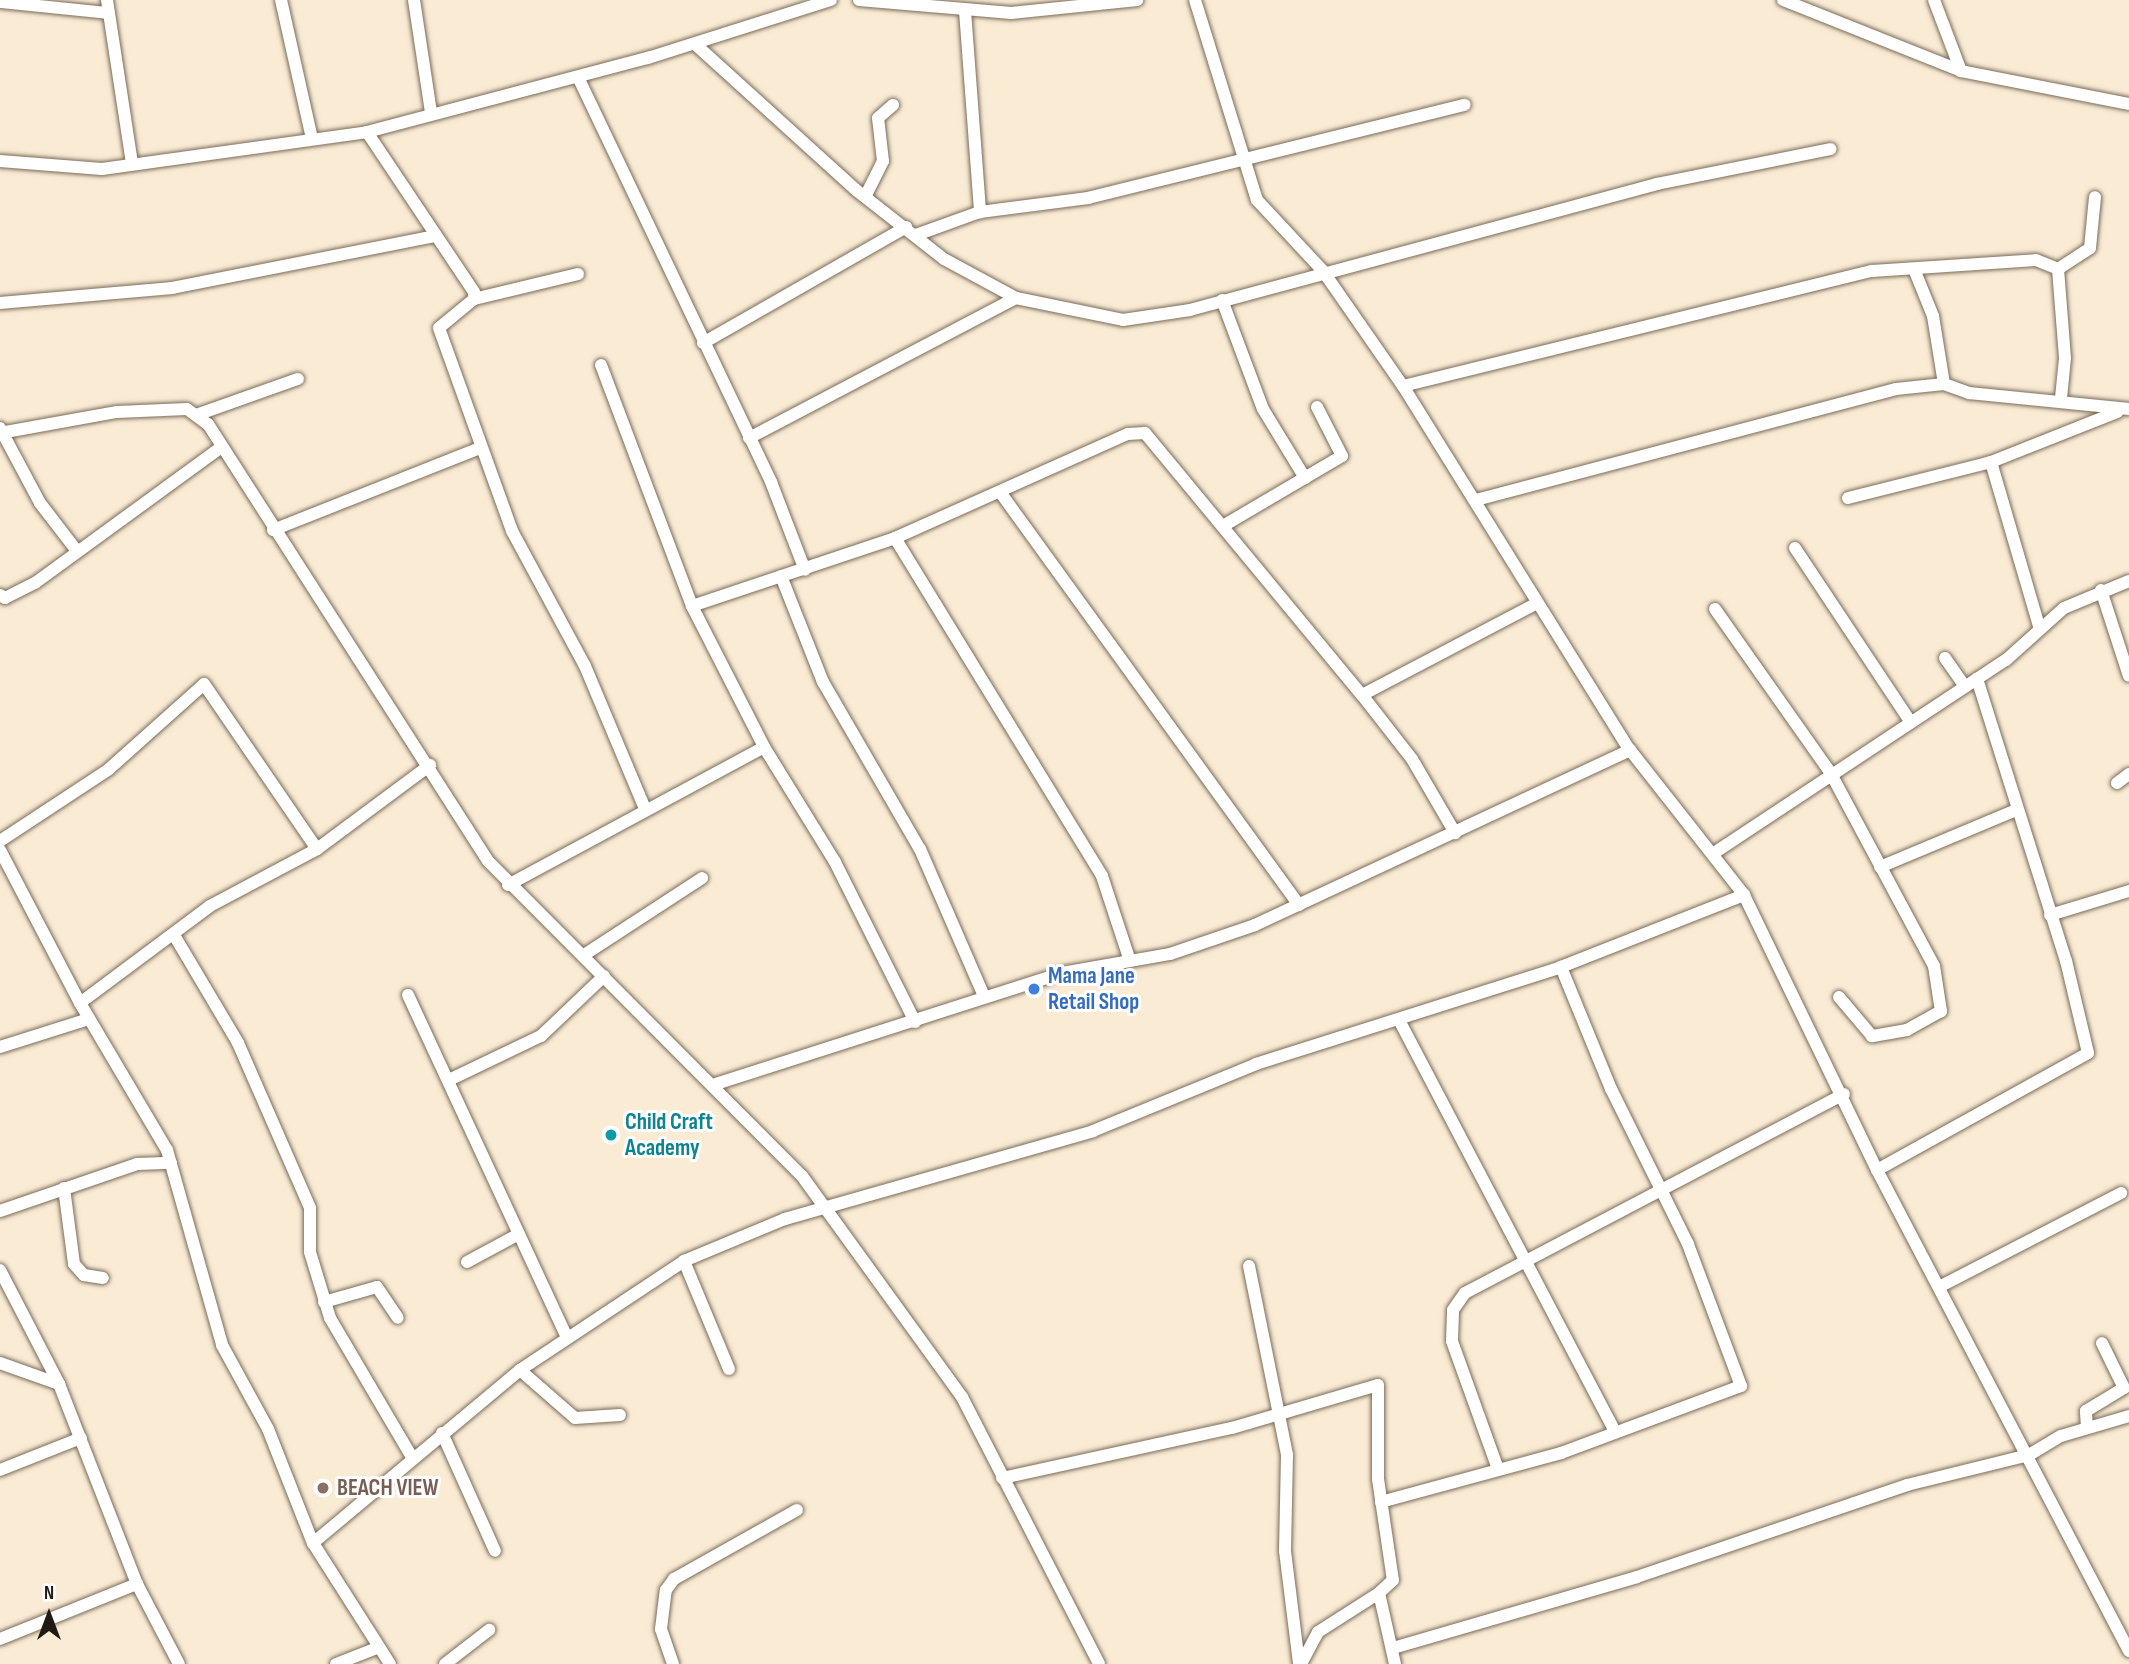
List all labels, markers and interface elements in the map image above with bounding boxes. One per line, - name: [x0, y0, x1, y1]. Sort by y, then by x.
- place label: Mama Jane Retail Shop: [1048, 962, 1139, 1016]
- marker: Mama Jane Retail Shop: [1026, 981, 1042, 997]
- place label: Child Craft Academy: [625, 1108, 713, 1162]
- marker: Child Craft Academy: [603, 1127, 619, 1143]
- place label: BEACH VIEW: [337, 1474, 439, 1502]
- marker: BEACH VIEW: [315, 1480, 331, 1496]
- north arrow: [14, 1580, 84, 1650]
- text: N: [44, 1582, 54, 1605]

